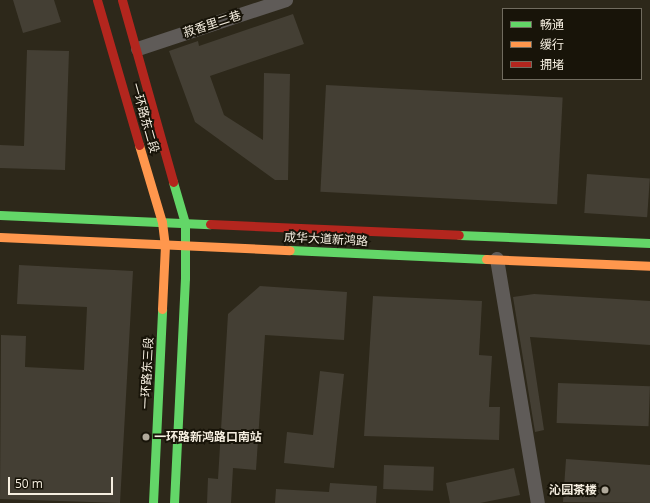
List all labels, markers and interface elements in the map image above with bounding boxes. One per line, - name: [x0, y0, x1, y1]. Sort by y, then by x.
- street label: 菽香里二巷: [181, 8, 243, 40]
- legend: [502, 8, 642, 80]
- text: 畅通: [540, 16, 564, 33]
- text: 缓行: [540, 36, 564, 53]
- text: 拥堵: [540, 56, 564, 73]
- street label: 一环路东二段: [128, 81, 162, 155]
- street label: 成华大道新鸿路: [284, 230, 368, 248]
- street label: 一环路东三段: [138, 337, 156, 409]
- place label: 一环路新鸿路口南站: [154, 430, 262, 444]
- marker: 一环路新鸿路口南站: [141, 432, 151, 442]
- scale bar: [10, 469, 115, 495]
- text: 50 m: [15, 475, 43, 492]
- place label: 沁园茶楼: [549, 483, 597, 497]
- marker: 沁园茶楼: [600, 485, 610, 495]

